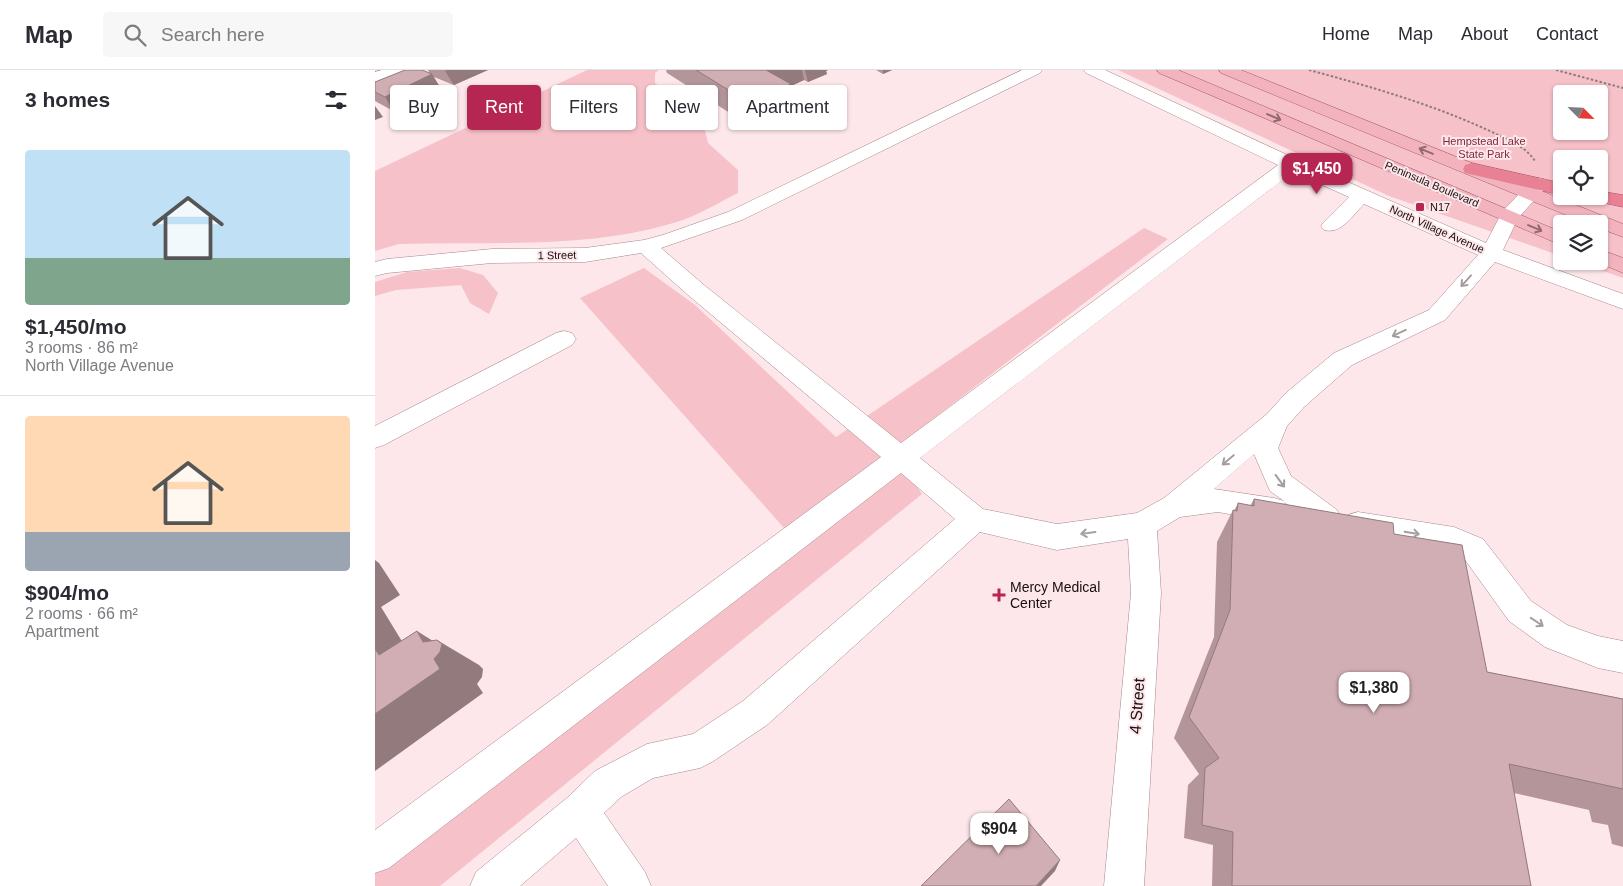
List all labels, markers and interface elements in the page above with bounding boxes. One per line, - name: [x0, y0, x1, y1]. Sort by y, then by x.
- search box: [103, 12, 453, 57]
- text: Map: [25, 21, 73, 48]
- icon: search: [121, 21, 149, 49]
- text: Search here: [161, 24, 265, 45]
- text: Home: [1322, 24, 1370, 44]
- text: Map: [1398, 24, 1433, 44]
- text: About: [1461, 24, 1508, 44]
- text: Contact: [1536, 24, 1598, 44]
- chip: Buy: [390, 85, 457, 130]
- chip: Rent: [467, 85, 541, 130]
- chip: Filters: [551, 85, 636, 130]
- chip: New: [646, 85, 718, 130]
- chip: Apartment: [728, 85, 847, 130]
- north arrow: [1553, 85, 1607, 140]
- map controls: [1553, 85, 1608, 270]
- icon: filters: [322, 86, 350, 114]
- text: 3 homes: [25, 88, 110, 111]
- one-way arrow: [1266, 112, 1281, 122]
- park label: Hempstead Lake State Park: [1442, 135, 1526, 160]
- one-way arrow: [1419, 145, 1434, 154]
- button: locate: [1553, 150, 1608, 205]
- pin: $1,450: [1276, 152, 1358, 195]
- street label: Peninsula Boulevard: [1383, 159, 1481, 209]
- text: $1,450: [1293, 160, 1341, 177]
- icon: home: [143, 183, 233, 273]
- marker: N17: [1414, 201, 1426, 213]
- place label: N17: [1430, 201, 1450, 213]
- street label: North Village Avenue: [1388, 203, 1486, 255]
- button: layers: [1553, 215, 1608, 270]
- one-way arrow: [1527, 223, 1542, 233]
- street label: 1 Street: [538, 249, 576, 261]
- one-way arrow: [1460, 275, 1472, 288]
- text: $1,450/mo: [25, 315, 127, 338]
- one-way arrow: [1392, 328, 1407, 338]
- text: 3 rooms · 86 m²: [25, 339, 138, 356]
- text: North Village Avenue: [25, 357, 174, 374]
- icon: home: [143, 448, 233, 538]
- one-way arrow: [1222, 455, 1235, 466]
- one-way arrow: [1275, 474, 1286, 488]
- one-way arrow: [1081, 528, 1097, 538]
- one-way arrow: [1403, 529, 1419, 539]
- place label: Mercy Medical Center: [1010, 579, 1100, 611]
- text: $904/mo: [25, 581, 109, 604]
- marker: Mercy Medical Center: [992, 588, 1006, 602]
- text: 2 rooms · 66 m²: [25, 605, 138, 622]
- one-way arrow: [1530, 617, 1544, 628]
- text: Apartment: [25, 623, 99, 640]
- pin: $1,380: [1333, 672, 1415, 714]
- street label: 4 Street: [1127, 677, 1147, 735]
- text: $1,380: [1350, 679, 1398, 696]
- pin: $904: [969, 812, 1029, 855]
- text: $904: [981, 820, 1017, 837]

